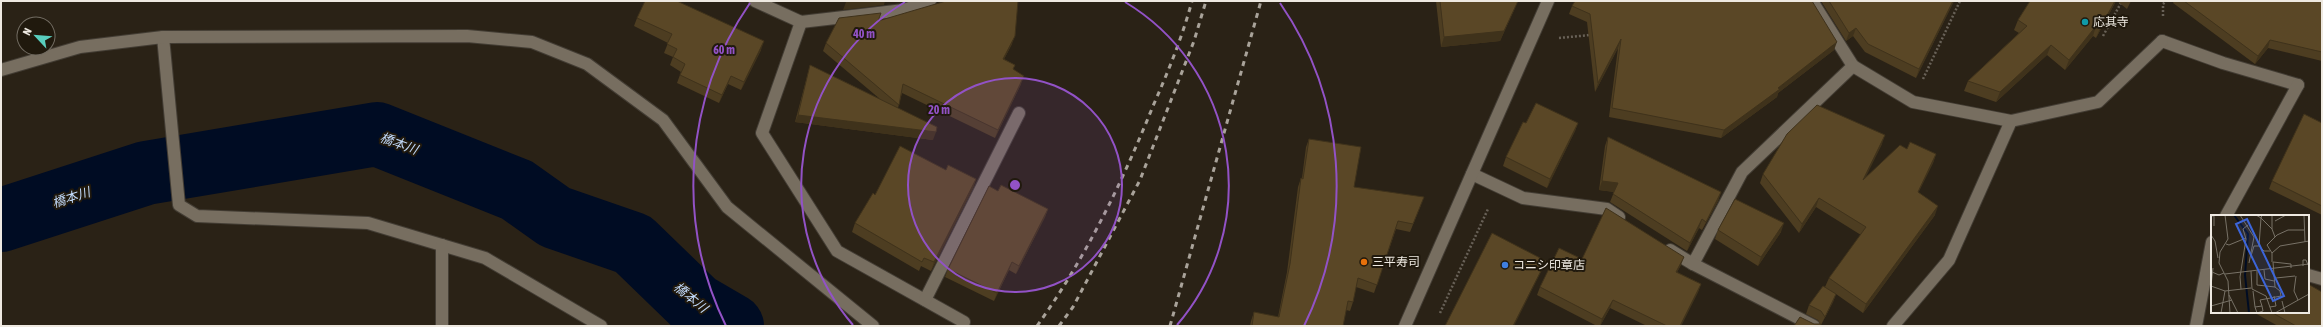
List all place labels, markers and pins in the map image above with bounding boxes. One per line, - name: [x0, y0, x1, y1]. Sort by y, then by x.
- place label: 応其寺: [2093, 15, 2129, 29]
- marker: 応其寺: [2080, 17, 2090, 27]
- centre of rings: [1008, 178, 1022, 192]
- place label: 三平寿司: [1372, 255, 1420, 269]
- marker: 三平寿司: [1359, 257, 1369, 267]
- place label: コニシ印章店: [1513, 258, 1585, 272]
- marker: コニシ印章店: [1500, 260, 1510, 270]

